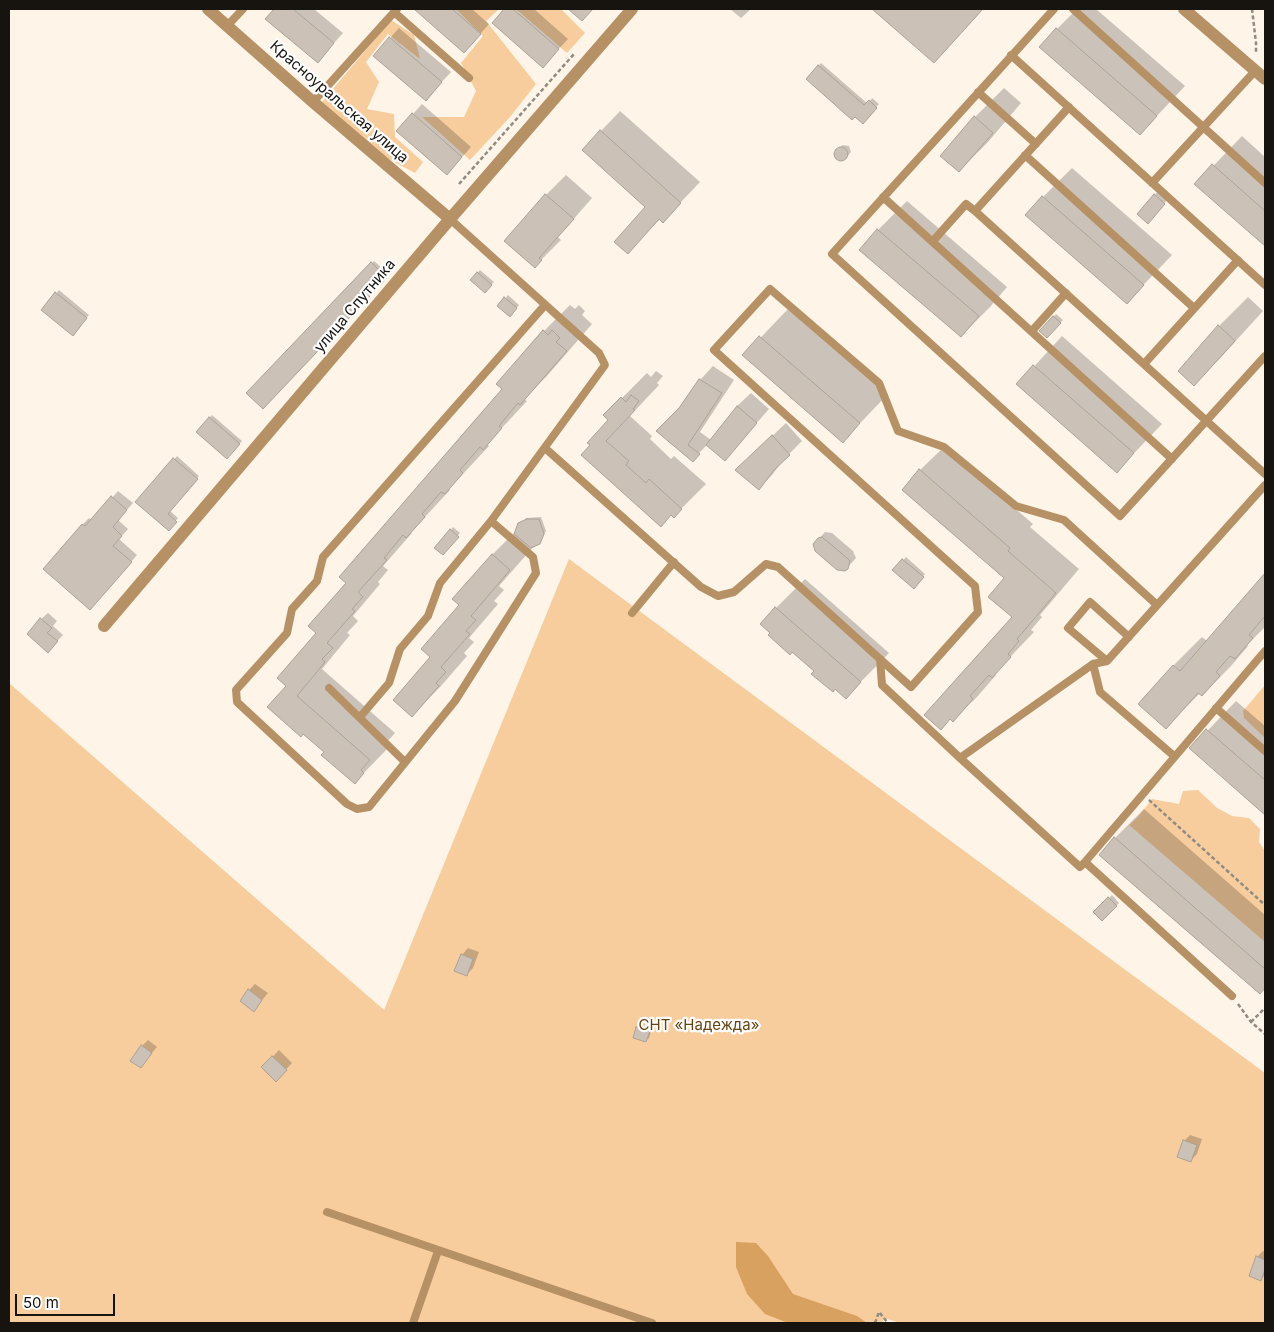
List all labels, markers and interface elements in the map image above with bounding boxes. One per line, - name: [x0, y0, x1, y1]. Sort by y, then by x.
- street label: Красноуральская улица: [266, 37, 412, 167]
- street label: улица Спутника: [311, 256, 399, 356]
- park label: СНТ «Надежда»: [639, 1016, 759, 1034]
- scale bar: [18, 1284, 118, 1316]
- text: 50 m: [23, 1293, 59, 1312]

